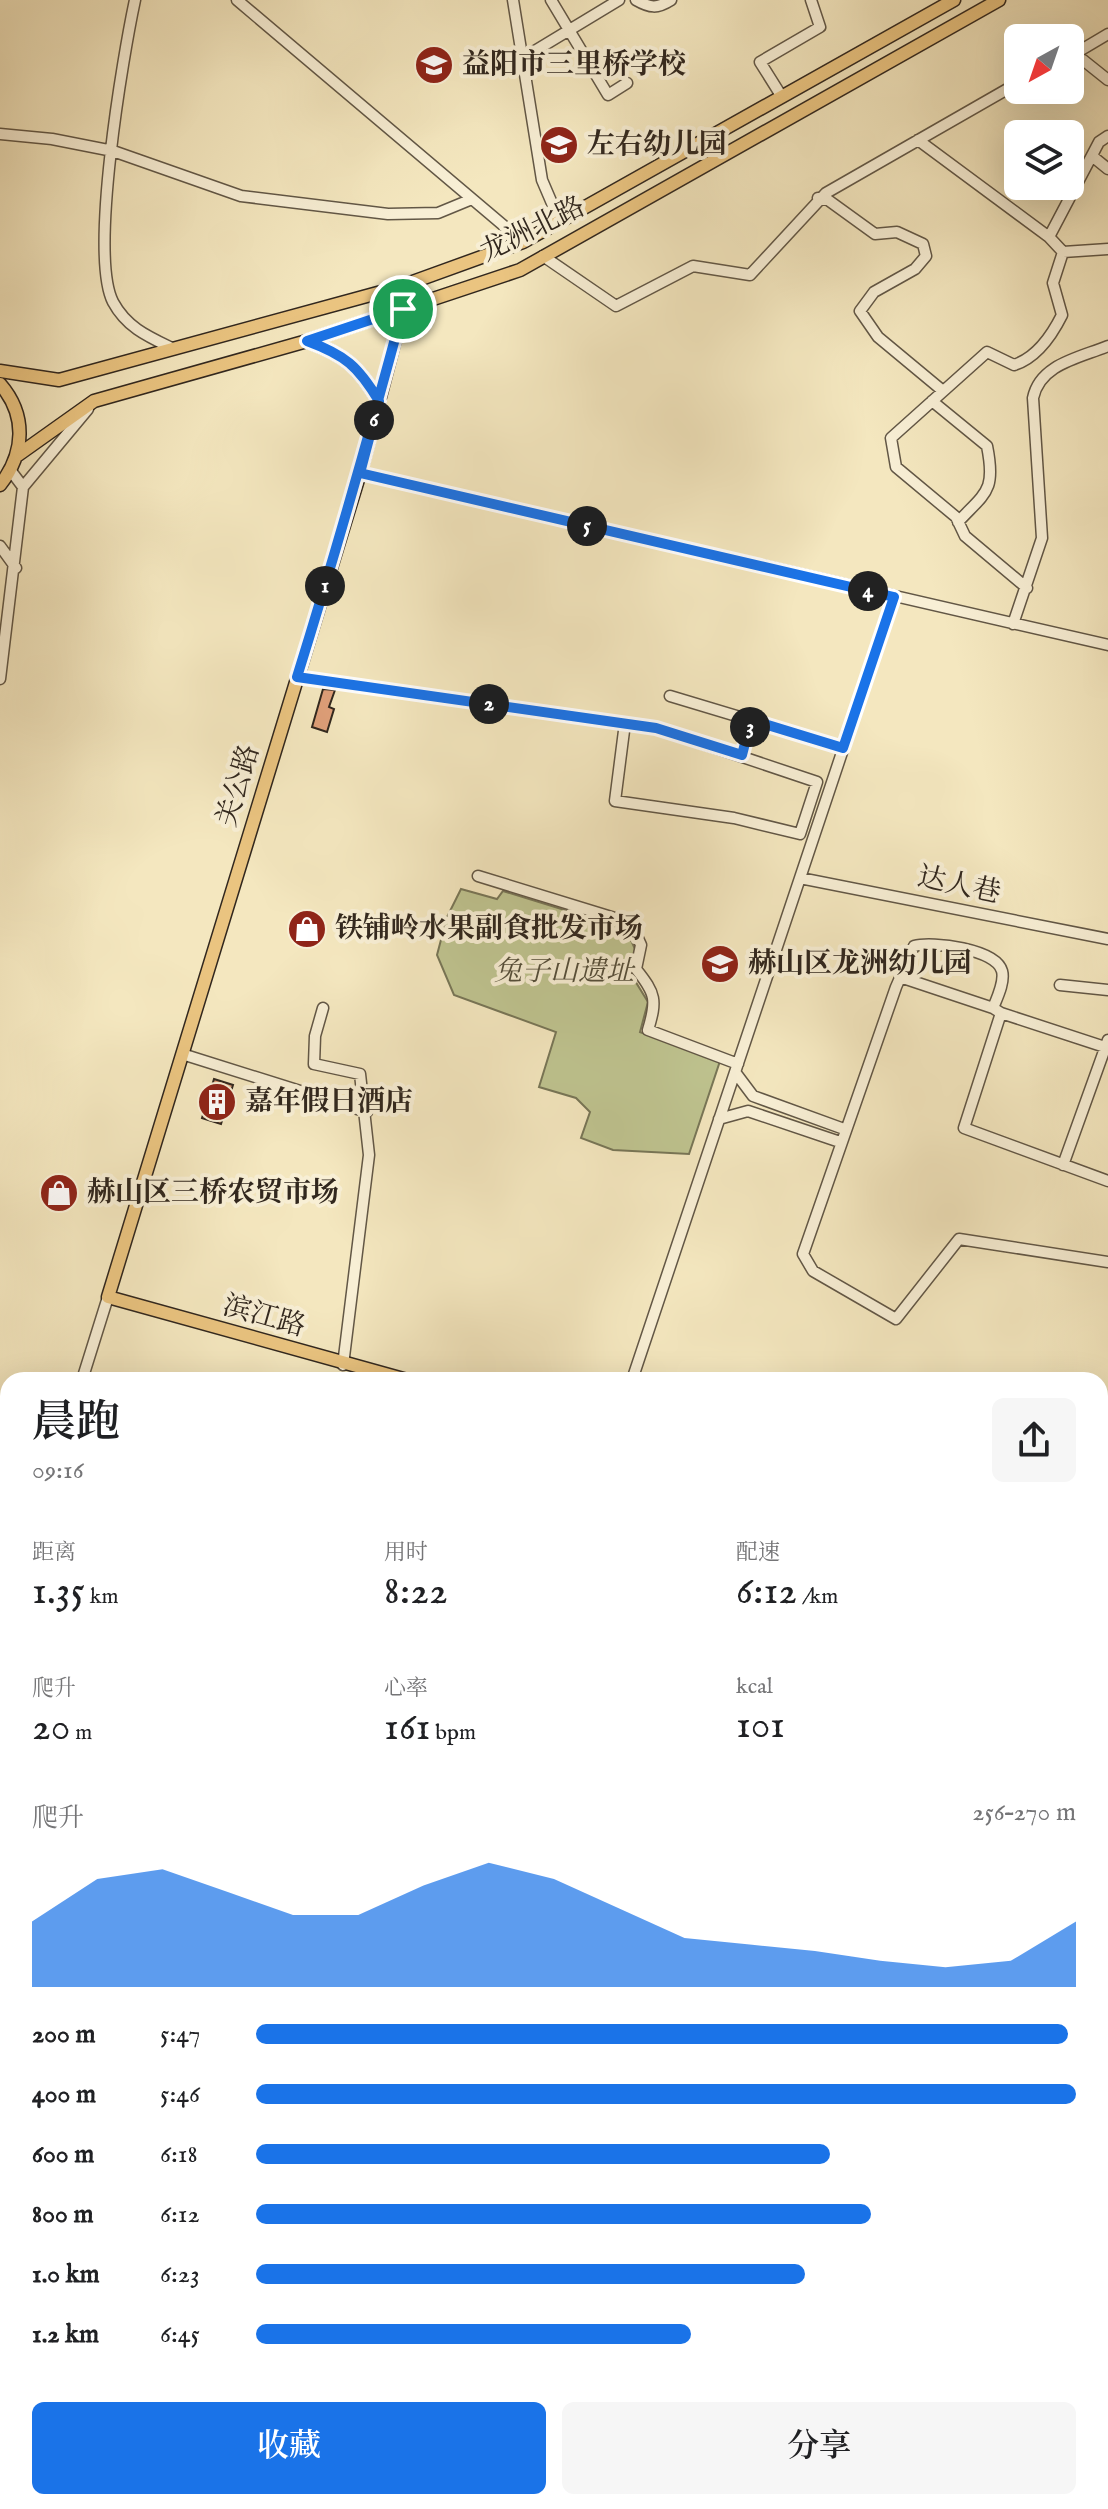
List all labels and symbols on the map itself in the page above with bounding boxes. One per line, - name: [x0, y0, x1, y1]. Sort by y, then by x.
- north arrow: [1004, 24, 1084, 104]
- school or university icon: 益阳市三里桥学校: [413, 44, 455, 86]
- place label: 益阳市三里桥学校: [462, 48, 686, 83]
- school or university icon: 左右幼儿园: [538, 124, 580, 166]
- place label: 左右幼儿园: [587, 128, 727, 163]
- street label: 龙洲北路: [475, 190, 591, 270]
- pin: [369, 275, 437, 343]
- pin: 6: [354, 400, 394, 440]
- pin: 5: [567, 506, 607, 546]
- pin: 1: [305, 566, 345, 606]
- pin: 4: [848, 571, 888, 611]
- pin: 2: [469, 684, 509, 724]
- pin: 3: [730, 707, 770, 747]
- street label: 关公路: [210, 741, 268, 831]
- street label: 达人巷: [914, 860, 1004, 912]
- shop icon: 铁铺岭水果副食批发市场: [286, 908, 328, 950]
- place label: 铁铺岭水果副食批发市场: [335, 912, 643, 947]
- school or university icon: 赫山区龙洲幼儿园: [699, 943, 741, 985]
- place label: 赫山区龙洲幼儿园: [748, 947, 972, 982]
- park label: 兔子山遗址: [494, 955, 636, 990]
- building icon: 嘉年假日酒店: [196, 1081, 238, 1123]
- place label: 嘉年假日酒店: [245, 1085, 413, 1120]
- shop icon: 赫山区三桥农贸市场: [38, 1172, 80, 1214]
- place label: 赫山区三桥农贸市场: [87, 1176, 339, 1211]
- street label: 滨江路: [219, 1289, 309, 1345]

